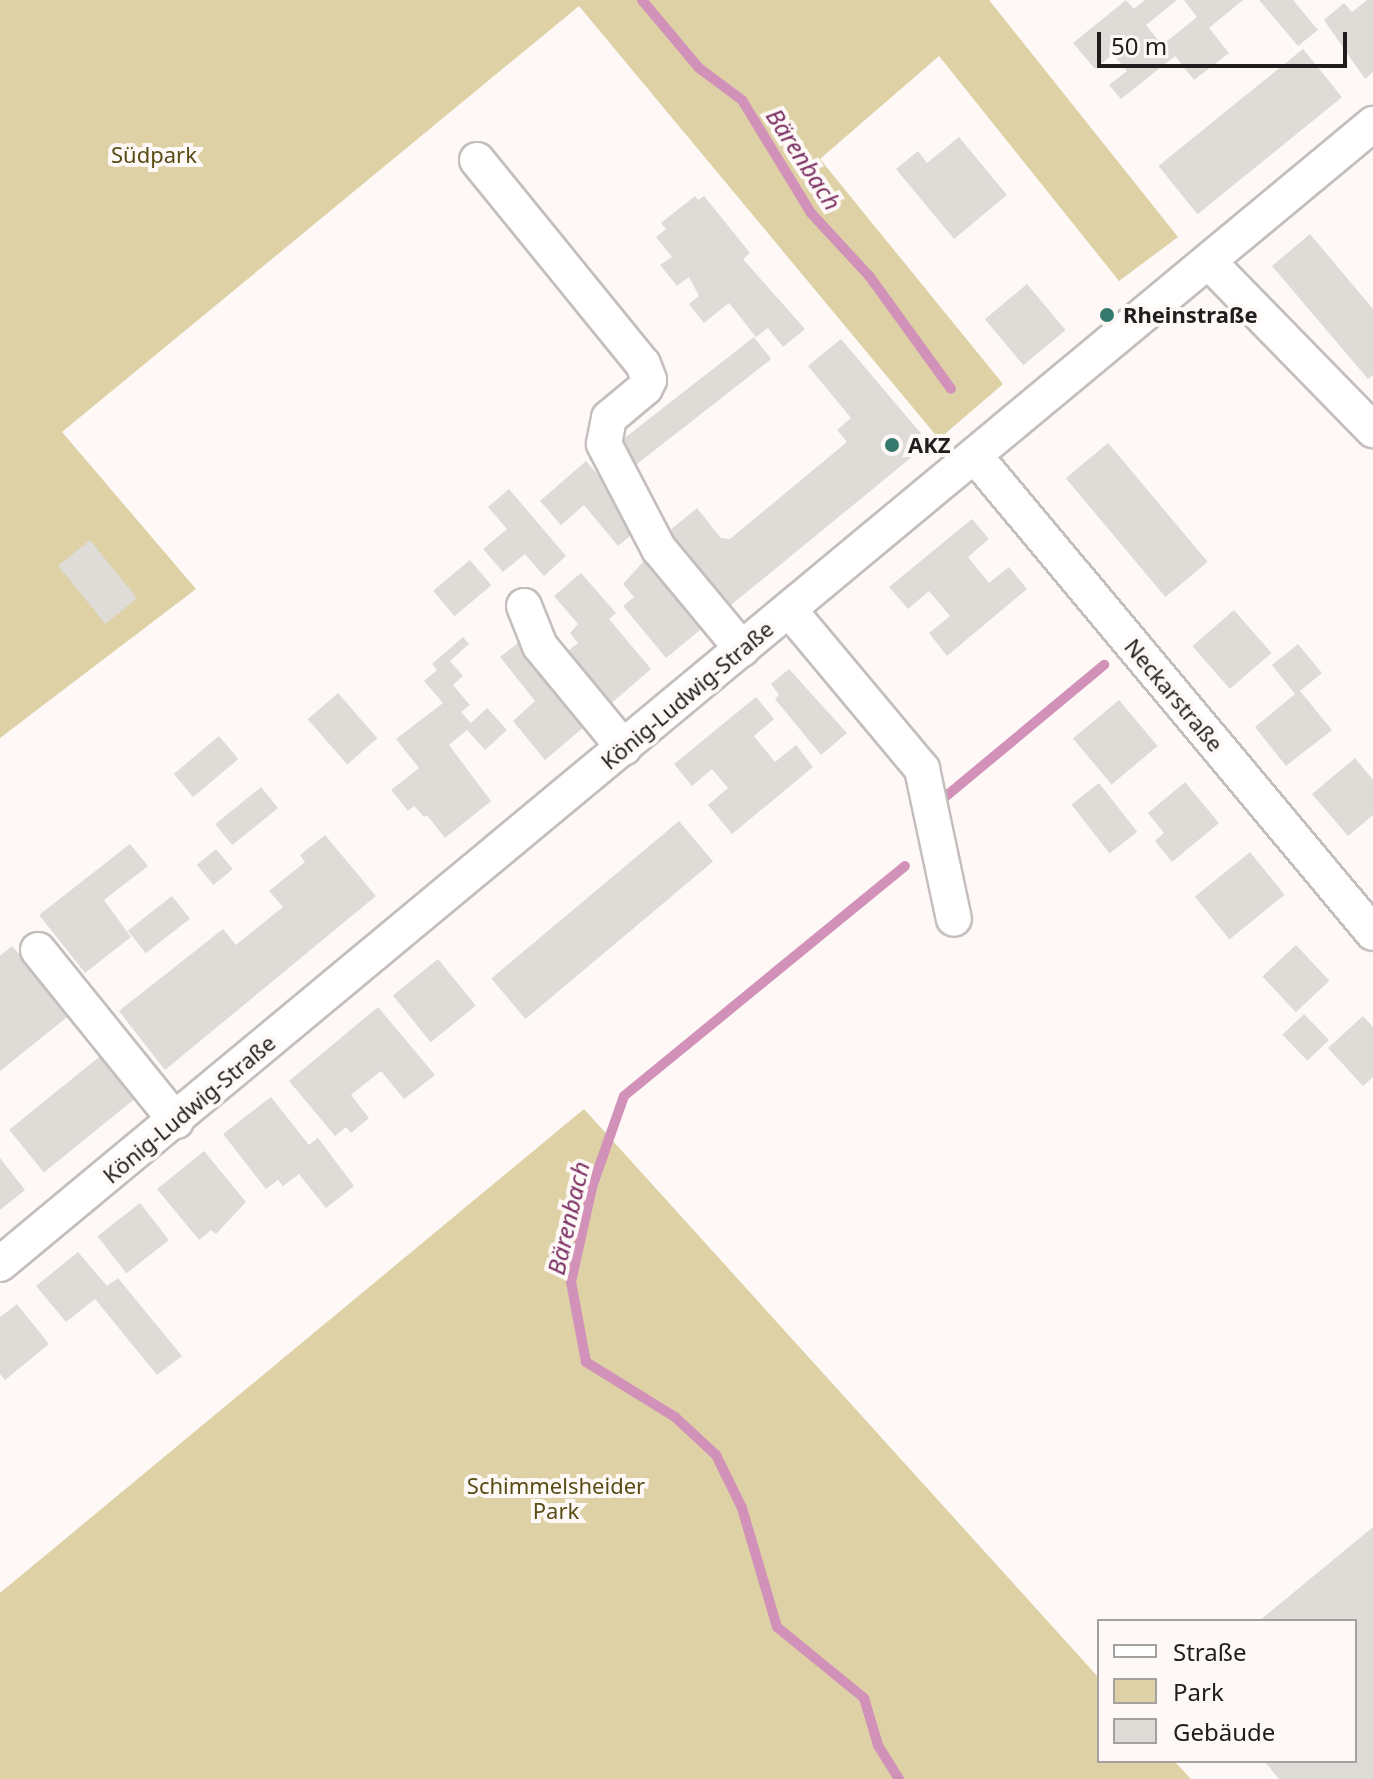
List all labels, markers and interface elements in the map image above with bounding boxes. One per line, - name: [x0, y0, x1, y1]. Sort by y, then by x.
- scale bar: [1101, 16, 1351, 66]
- text: 50 m: [1111, 29, 1167, 62]
- water label: Bärenbach: [761, 103, 847, 215]
- park label: Südpark: [111, 142, 197, 168]
- place label: Rheinstraße: [1123, 302, 1258, 328]
- marker: Rheinstraße: [1098, 306, 1116, 324]
- place label: AKZ: [908, 432, 951, 458]
- marker: AKZ: [883, 436, 901, 454]
- street label: König-Ludwig-Straße: [596, 615, 778, 775]
- street label: Neckarstraße: [1119, 633, 1229, 757]
- street label: König-Ludwig-Straße: [98, 1029, 280, 1189]
- water label: Bärenbach: [541, 1159, 595, 1277]
- park label: Schimmelsheider Park: [467, 1472, 645, 1524]
- legend: [1097, 1619, 1357, 1763]
- text: Straße: [1173, 1635, 1246, 1668]
- text: Park: [1173, 1675, 1224, 1708]
- text: Gebäude: [1173, 1715, 1275, 1748]

